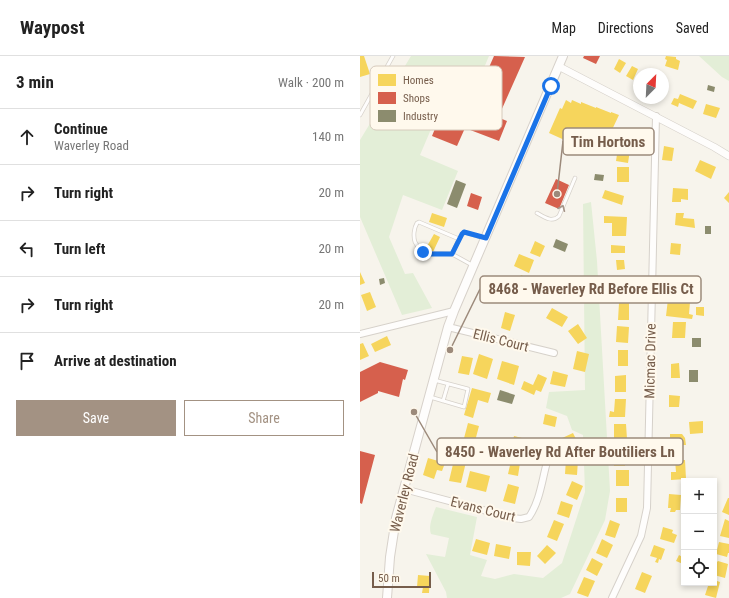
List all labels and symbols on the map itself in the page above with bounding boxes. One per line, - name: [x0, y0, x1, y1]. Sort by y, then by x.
- legend: [370, 66, 502, 130]
- north arrow: [633, 68, 669, 104]
- text: Homes: [403, 74, 434, 87]
- route start: [542, 77, 560, 95]
- text: Shops: [403, 92, 430, 105]
- text: Industry: [403, 110, 439, 123]
- callout: Tim Hortons: [563, 128, 654, 155]
- text: Tim Hortons: [571, 133, 645, 151]
- one-way arrow: [557, 205, 565, 213]
- route end: [414, 243, 432, 261]
- callout: 8468 - Waverley Rd Before Ellis Ct: [480, 276, 701, 303]
- text: 8468 - Waverley Rd Before Ellis Ct: [488, 280, 694, 298]
- street label: Micmac Drive: [641, 323, 659, 399]
- street label: Ellis Court: [472, 325, 530, 355]
- callout: 8450 - Waverley Rd After Boutiliers Ln: [437, 438, 683, 465]
- text: 8450 - Waverley Rd After Boutiliers Ln: [445, 443, 675, 461]
- street label: Waverley Road: [386, 452, 422, 534]
- street label: Evans Court: [449, 493, 517, 525]
- scale bar: [372, 570, 431, 589]

